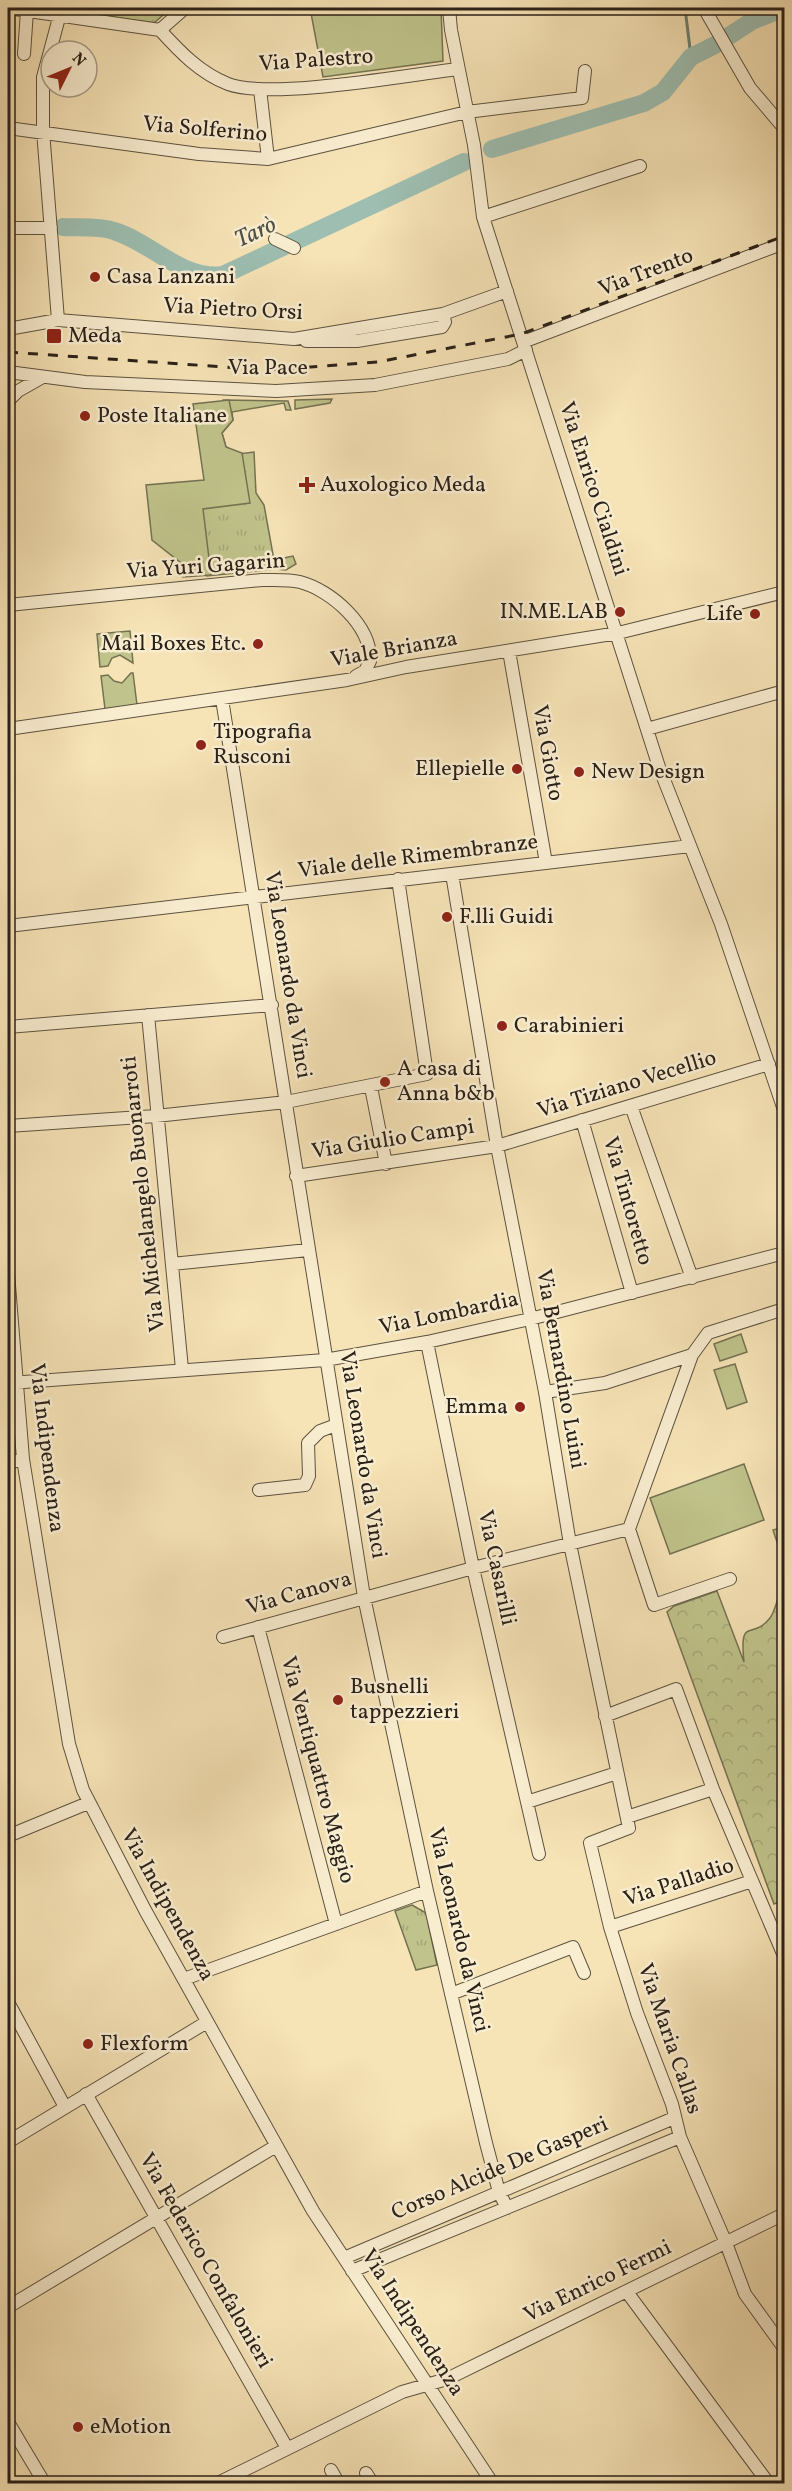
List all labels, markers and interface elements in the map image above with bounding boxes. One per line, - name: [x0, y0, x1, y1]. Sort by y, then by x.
- north arrow: [39, 39, 99, 99]
- street label: Via Palestro: [258, 42, 374, 80]
- text: N: [66, 48, 91, 72]
- street label: Via Solferino: [141, 109, 269, 151]
- water label: Tarò: [230, 209, 282, 257]
- street label: Via Trento: [594, 241, 698, 305]
- place label: Casa Lanzani: [107, 262, 235, 293]
- marker: Casa Lanzani: [88, 270, 102, 284]
- street label: Via Pietro Orsi: [162, 291, 304, 329]
- place label: Meda: [68, 321, 122, 352]
- marker: Meda: [45, 327, 63, 345]
- street label: Via Pace: [228, 353, 308, 384]
- street label: Via Enrico Cialdini: [550, 398, 636, 580]
- place label: Poste Italiane: [97, 401, 227, 432]
- marker: Poste Italiane: [78, 409, 92, 423]
- place label: Auxologico Meda: [320, 470, 486, 501]
- marker: Auxologico Meda: [298, 476, 316, 494]
- street label: Via Yuri Gagarin: [126, 546, 286, 588]
- place label: IN.ME.LAB: [500, 597, 608, 628]
- place label: Life: [706, 599, 743, 630]
- marker: IN.ME.LAB: [613, 605, 627, 619]
- marker: Life: [748, 607, 762, 621]
- street label: Viale Brianza: [328, 624, 460, 676]
- place label: Mail Boxes Etc.: [101, 629, 246, 660]
- marker: Mail Boxes Etc.: [251, 637, 265, 651]
- street label: Via Giotto: [523, 702, 571, 804]
- place label: Tipografia Rusconi: [213, 717, 312, 773]
- marker: Tipografia Rusconi: [194, 738, 208, 752]
- place label: Ellepielle: [415, 754, 505, 785]
- place label: New Design: [591, 757, 705, 788]
- marker: Ellepielle: [510, 762, 524, 776]
- marker: New Design: [572, 765, 586, 779]
- street label: Viale delle Rimembranze: [296, 827, 540, 887]
- street label: Via Leonardo da Vinci: [255, 869, 319, 1081]
- place label: F.lli Guidi: [459, 902, 554, 933]
- marker: F.lli Guidi: [440, 910, 454, 924]
- place label: Carabinieri: [514, 1011, 624, 1042]
- marker: Carabinieri: [495, 1019, 509, 1033]
- street label: Via Tiziano Vecellio: [534, 1043, 720, 1127]
- street label: Via Michelangelo Buonarroti: [114, 1054, 174, 1334]
- place label: A casa di Anna b&b: [397, 1054, 495, 1110]
- marker: A casa di Anna b&b: [378, 1075, 392, 1089]
- street label: Via Giulio Campi: [309, 1112, 477, 1168]
- street label: Via Tintoretto: [594, 1133, 660, 1269]
- street label: Via Bernardino Luini: [527, 1267, 593, 1471]
- street label: Via Lombardia: [376, 1284, 522, 1344]
- street label: Via Leonardo da Vinci: [330, 1349, 394, 1561]
- street label: Via Indipendenza: [20, 1362, 72, 1534]
- place label: Emma: [445, 1392, 508, 1423]
- marker: Emma: [513, 1400, 527, 1414]
- street label: Via Casarilli: [469, 1507, 523, 1629]
- street label: Via Canova: [243, 1564, 355, 1624]
- street label: Via Ventiquattro Maggio: [272, 1653, 362, 1887]
- place label: Busnelli tappezzieri: [350, 1672, 459, 1728]
- marker: Busnelli tappezzieri: [331, 1693, 345, 1707]
- street label: Via Indipendenza: [112, 1823, 222, 1987]
- street label: Via Leonardo da Vinci: [419, 1824, 497, 2036]
- street label: Via Palladio: [620, 1851, 738, 1915]
- street label: Via Maria Callas: [629, 1960, 709, 2118]
- place label: Flexform: [100, 2029, 189, 2060]
- marker: Flexform: [81, 2037, 95, 2051]
- street label: Corso Alcide De Gasperi: [387, 2109, 613, 2229]
- street label: Via Federico Confalonieri: [131, 2147, 279, 2375]
- street label: Via Enrico Fermi: [519, 2233, 677, 2331]
- street label: Via Indipendenza: [353, 2243, 471, 2403]
- place label: eMotion: [90, 2412, 171, 2443]
- marker: eMotion: [71, 2420, 85, 2434]

